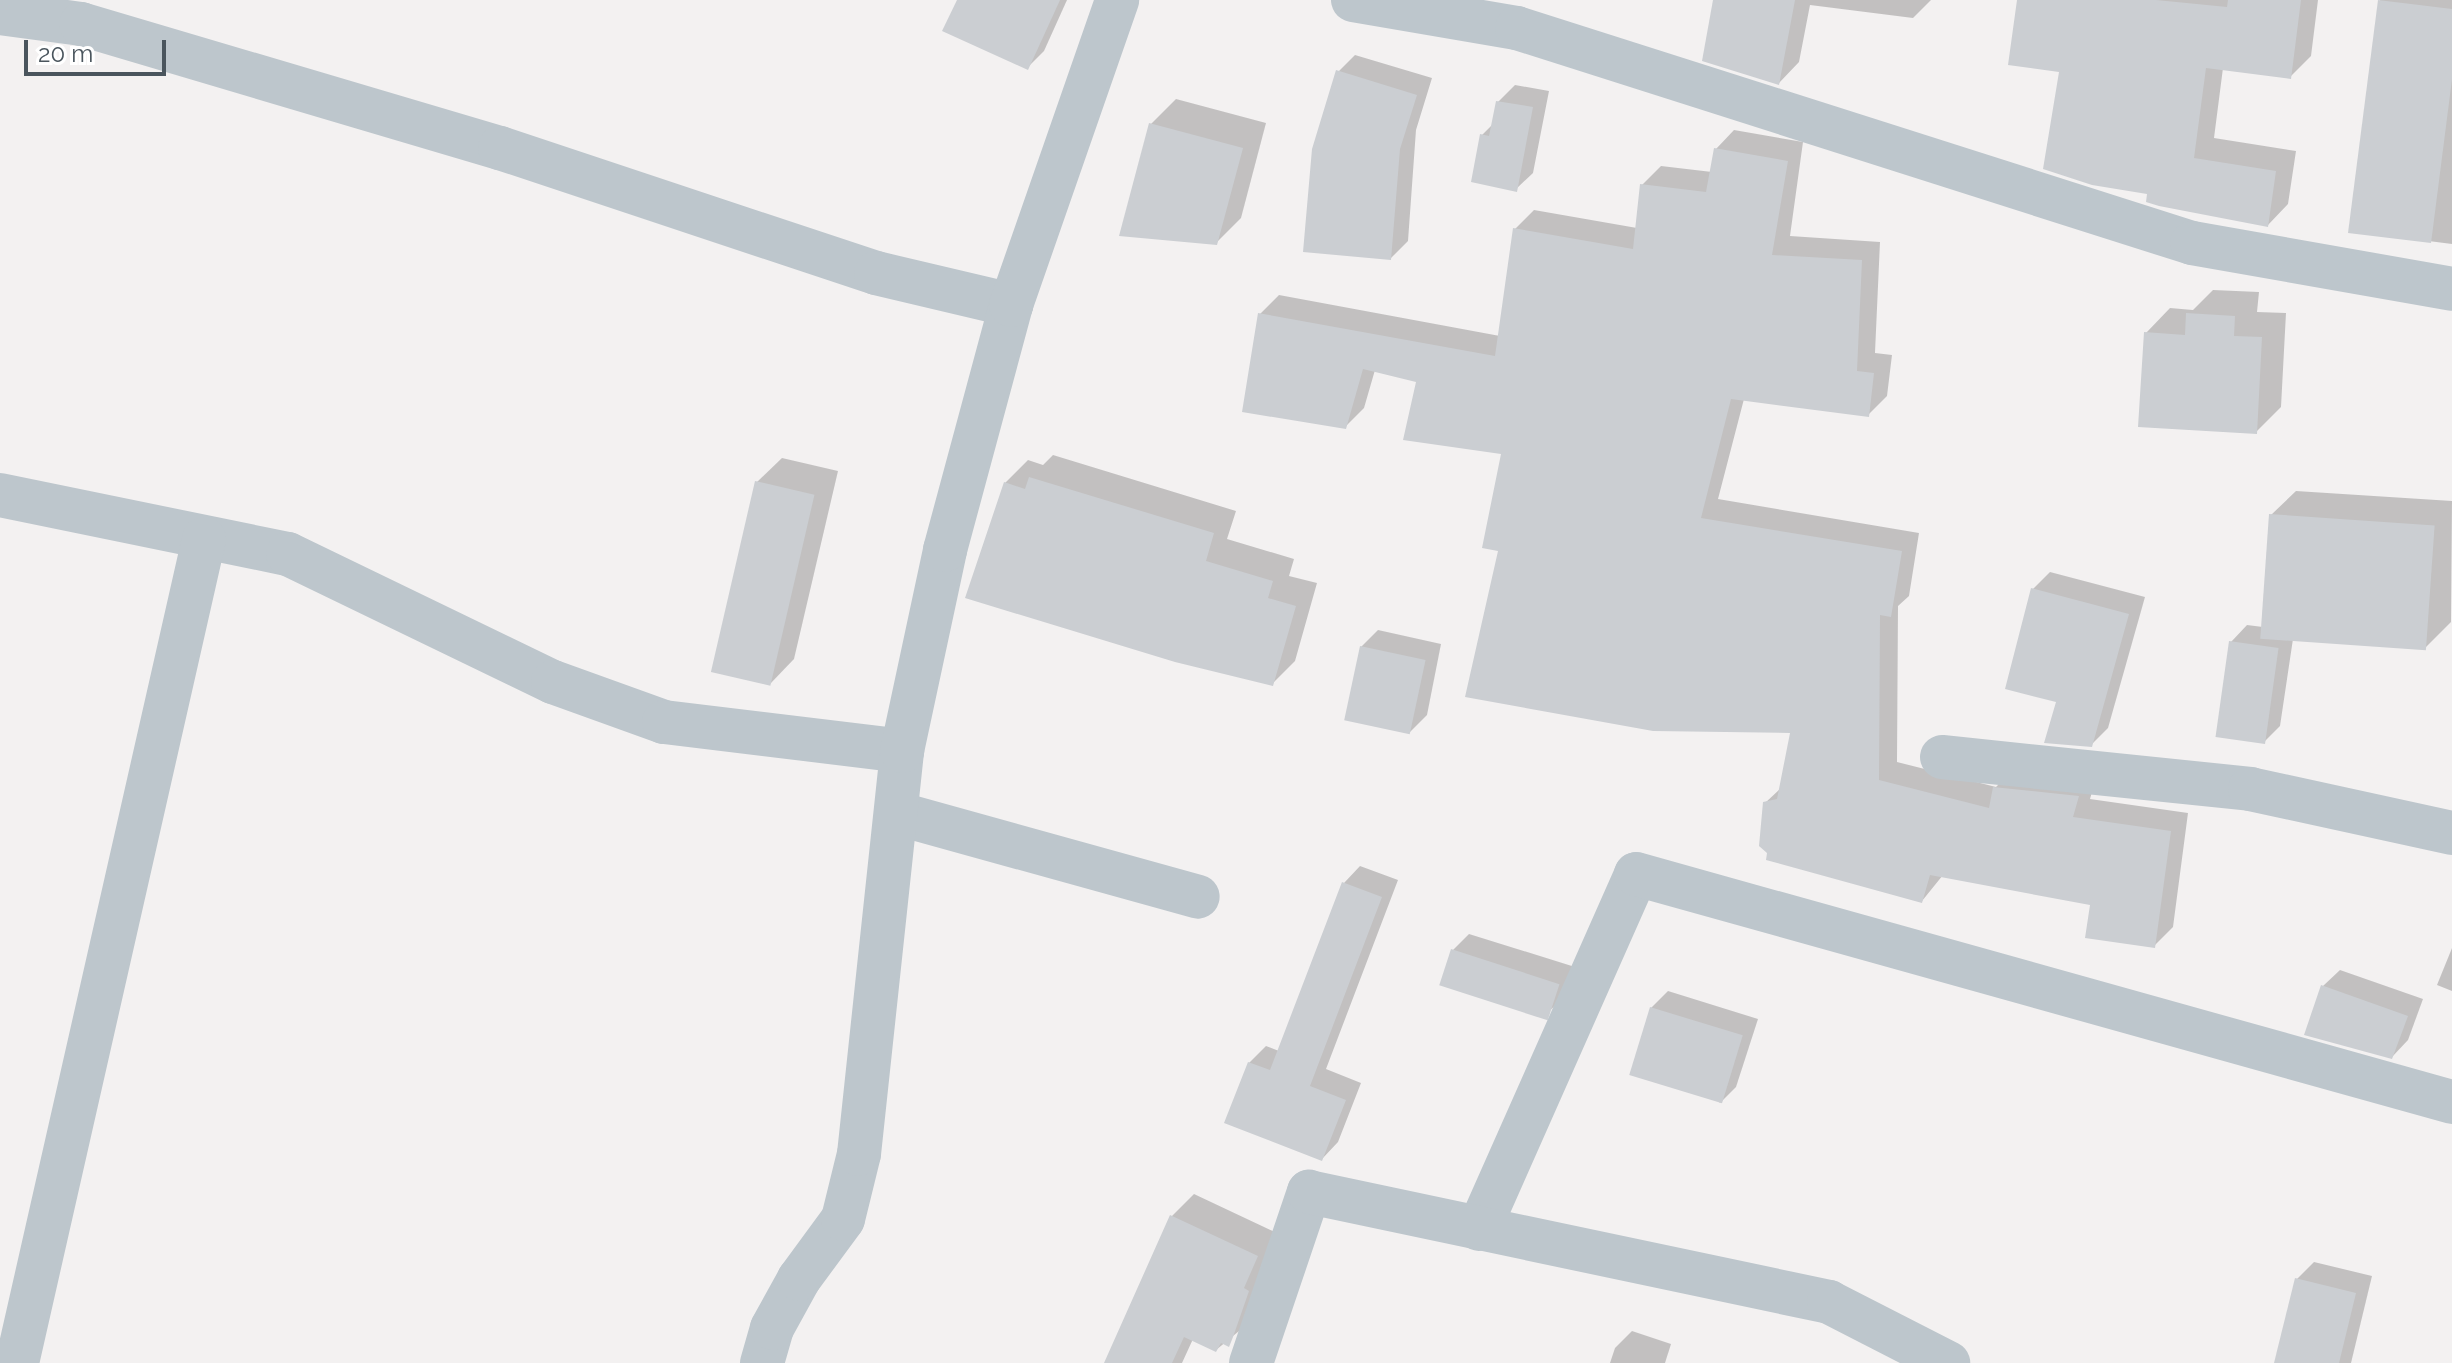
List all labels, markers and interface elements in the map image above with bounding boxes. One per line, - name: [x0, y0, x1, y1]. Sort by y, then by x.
- scale bar: [28, 24, 170, 74]
- text: 20 m: [38, 39, 93, 68]

